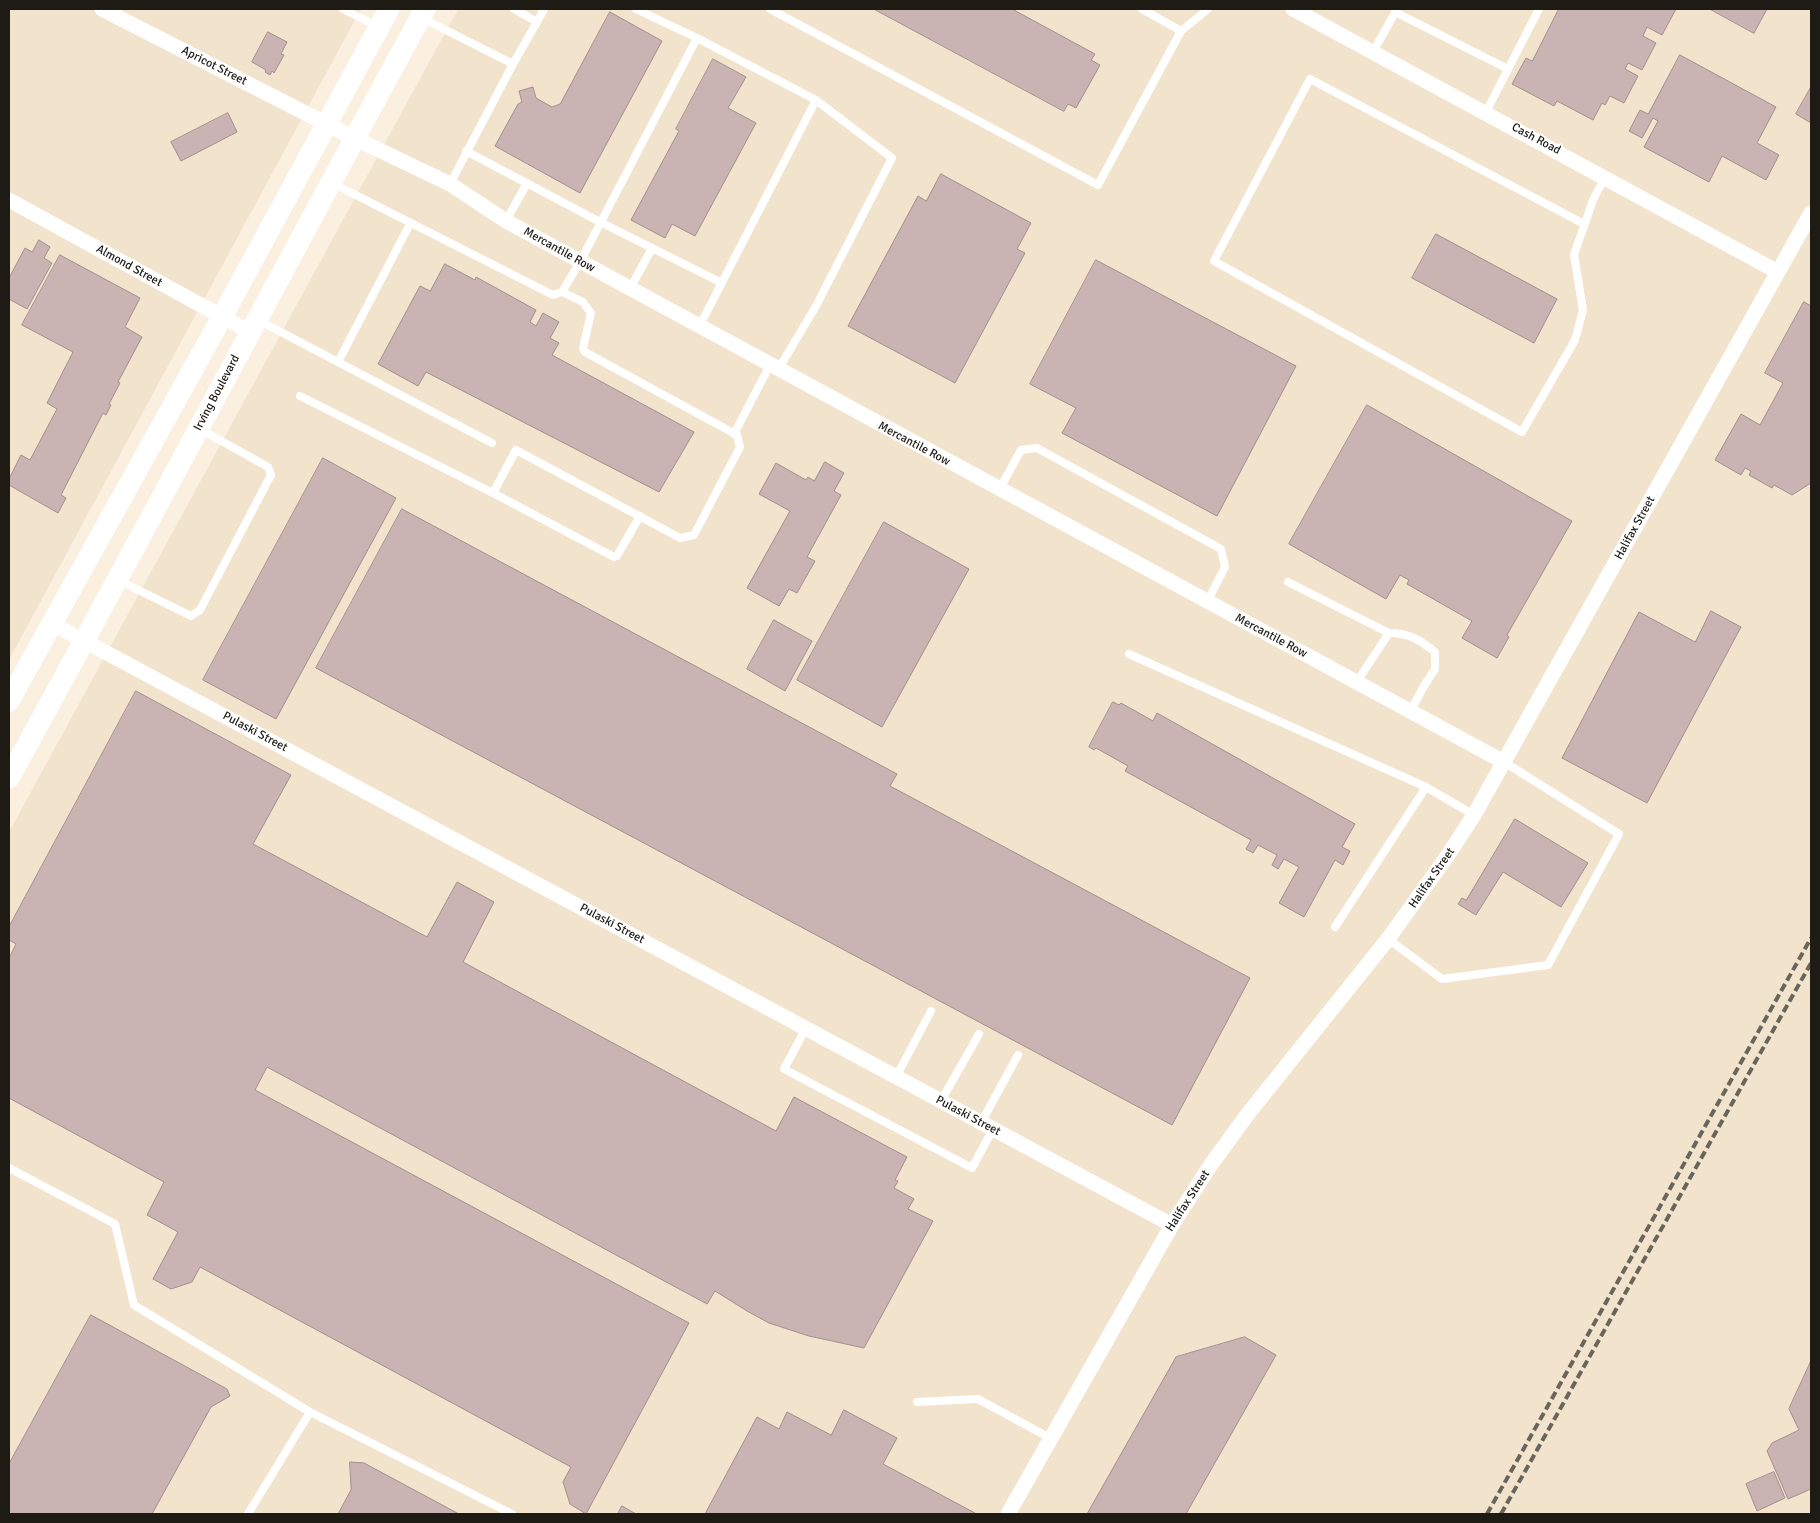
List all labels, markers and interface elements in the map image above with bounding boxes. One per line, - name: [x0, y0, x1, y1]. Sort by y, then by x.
- street label: Apricot Street: [179, 43, 249, 89]
- street label: Cash Road: [1509, 120, 1563, 158]
- street label: Mercantile Row: [521, 224, 597, 276]
- street label: Almond Street: [93, 242, 165, 290]
- street label: Irving Boulevard: [191, 353, 243, 433]
- street label: Mercantile Row: [875, 419, 953, 469]
- street label: Halifax Street: [1612, 494, 1658, 562]
- street label: Mercantile Row: [1232, 611, 1310, 661]
- street label: Pulaski Street: [220, 709, 290, 755]
- street label: Halifax Street: [1406, 845, 1458, 911]
- street label: Pulaski Street: [577, 901, 647, 947]
- street label: Pulaski Street: [933, 1093, 1003, 1139]
- street label: Halifax Street: [1163, 1168, 1213, 1234]

